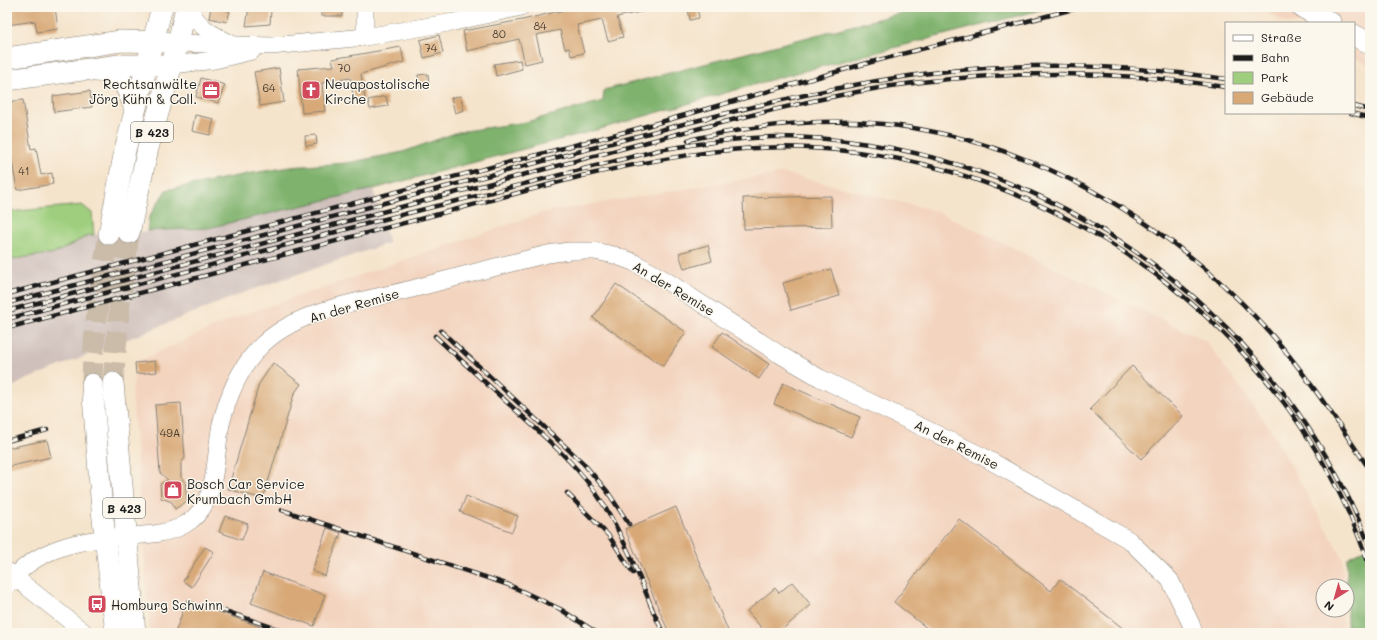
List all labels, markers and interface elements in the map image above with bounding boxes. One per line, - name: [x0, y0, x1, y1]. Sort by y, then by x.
- house number: 84: [533, 18, 547, 33]
- legend: [1225, 22, 1355, 114]
- house number: 80: [492, 26, 506, 41]
- text: Straße: [1261, 29, 1302, 45]
- house number: 74: [425, 40, 438, 55]
- text: Bahn: [1261, 49, 1289, 65]
- house number: 70: [338, 60, 351, 75]
- text: Park: [1261, 69, 1288, 85]
- place label: Rechtsanwälte Jörg Kühn & Coll.: [89, 75, 197, 107]
- place label: Neuapostolische Kirche: [325, 75, 430, 107]
- office icon: Rechtsanwälte Jörg Kühn & Coll.: [200, 79, 222, 101]
- church icon: Neuapostolische Kirche: [300, 79, 322, 101]
- house number: 64: [262, 80, 276, 95]
- text: Gebäude: [1261, 89, 1314, 105]
- road number: B 423: [131, 122, 173, 142]
- house number: 41: [18, 163, 30, 178]
- street label: An der Remise: [630, 257, 718, 319]
- street label: An der Remise: [307, 284, 401, 326]
- street label: An der Remise: [912, 415, 1002, 473]
- house number: 49A: [160, 425, 180, 440]
- place label: Bosch Car Service Krumbach GmbH: [187, 475, 305, 507]
- shop icon: Bosch Car Service Krumbach GmbH: [162, 479, 184, 501]
- road number: B 423: [103, 498, 145, 518]
- north arrow: [1315, 578, 1355, 618]
- bus stop icon: Homburg Schwinn: [86, 593, 108, 615]
- place label: Homburg Schwinn: [111, 596, 223, 613]
- text: N: [1321, 598, 1337, 615]

